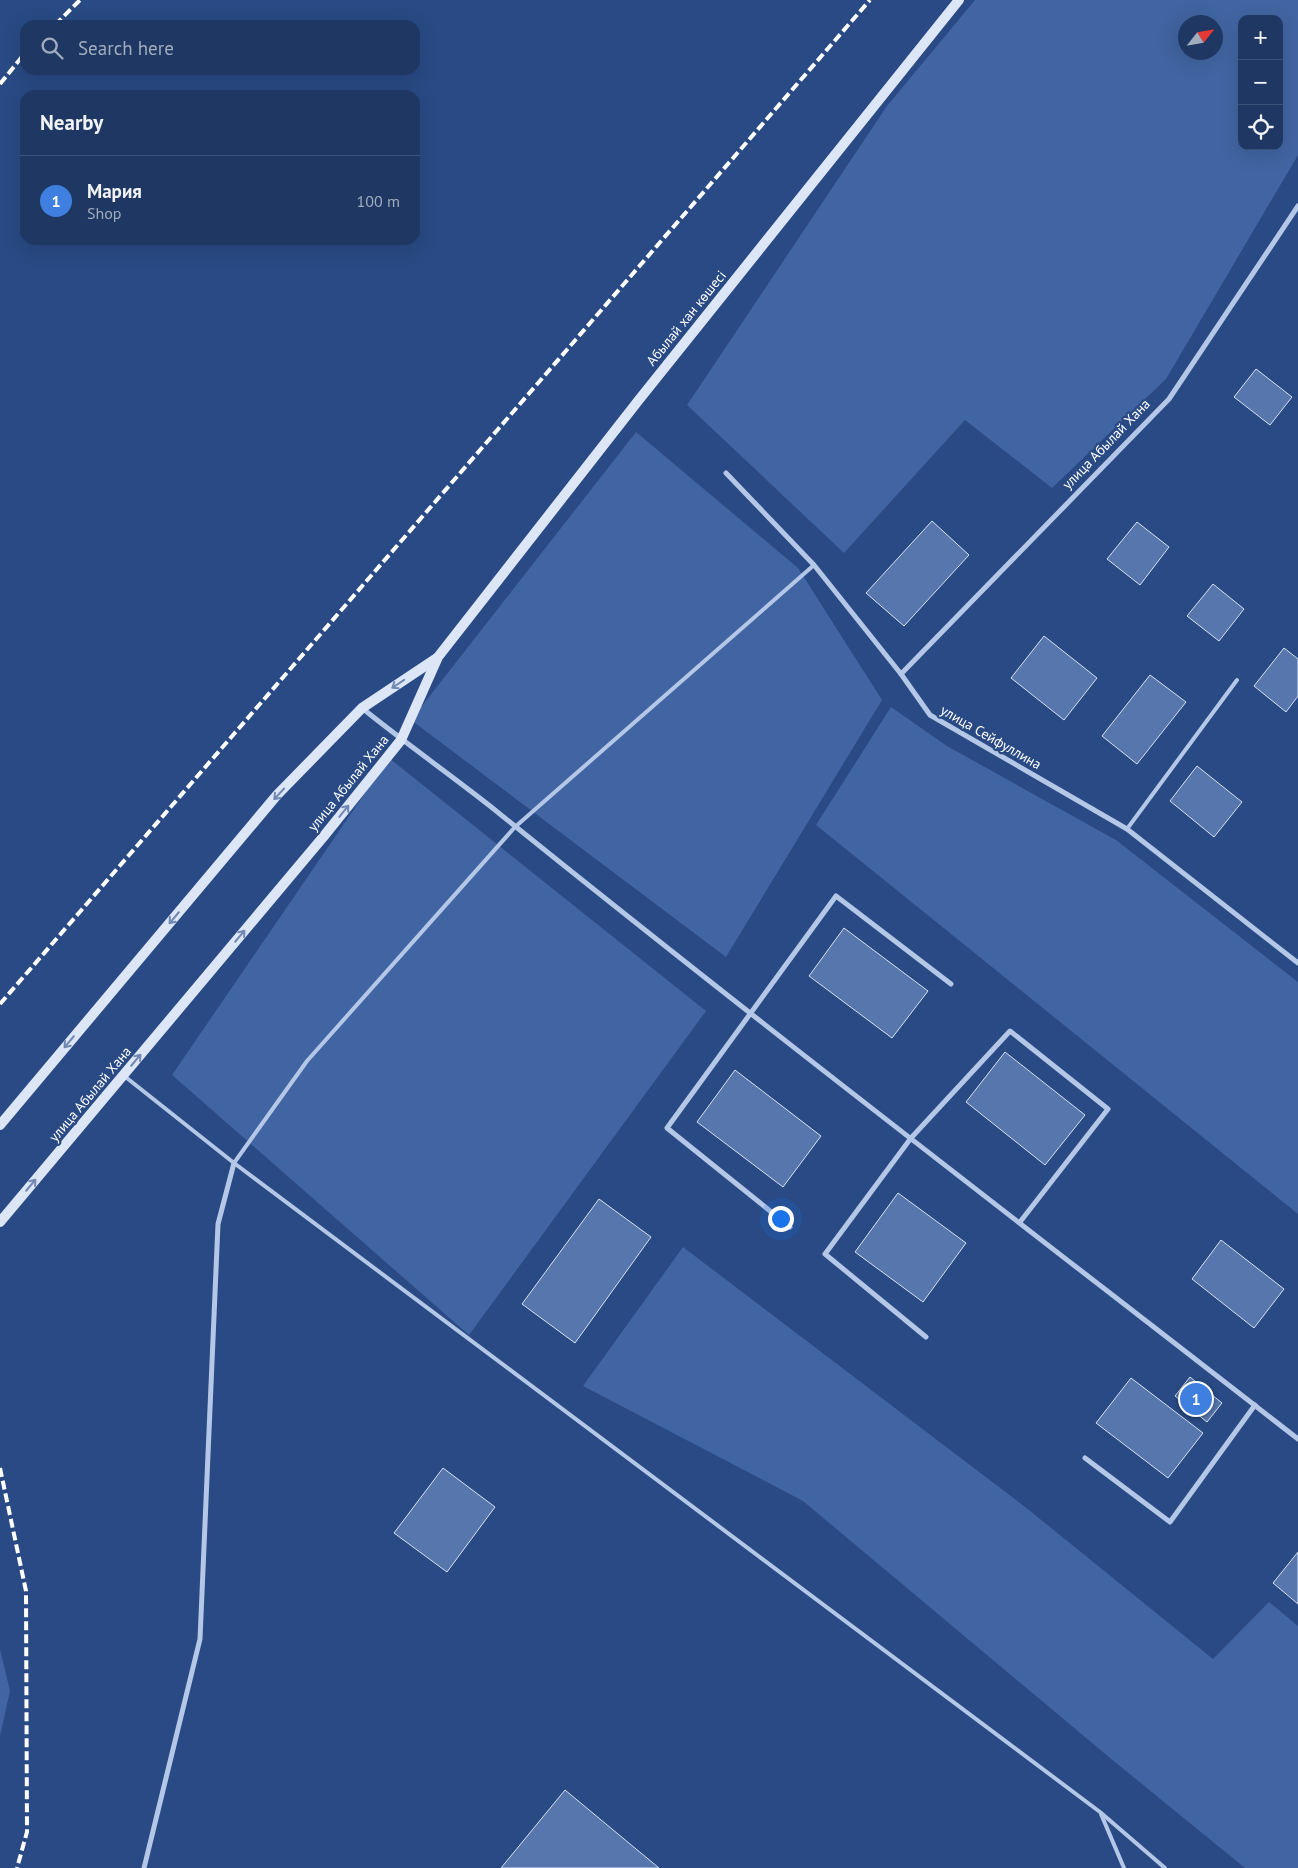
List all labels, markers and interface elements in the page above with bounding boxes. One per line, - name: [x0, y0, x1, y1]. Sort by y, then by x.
- north arrow: [1178, 15, 1223, 60]
- map controls: [1238, 15, 1283, 150]
- button: +: [1238, 15, 1283, 60]
- search box: [20, 20, 420, 75]
- icon: search: [38, 34, 66, 62]
- text: Search here: [78, 36, 174, 60]
- button: −: [1238, 60, 1283, 105]
- button: locate: [1238, 105, 1283, 150]
- text: Nearby: [40, 109, 103, 136]
- text: Мария: [87, 179, 142, 203]
- text: 1: [51, 191, 61, 211]
- text: 100 m: [357, 191, 400, 211]
- text: Shop: [87, 203, 121, 223]
- street label: Абылай хан көшесі: [642, 267, 730, 369]
- street label: улица Абылай Хана: [1058, 395, 1154, 493]
- one-way arrow: [391, 679, 405, 689]
- street label: улица Сейфуллина: [937, 701, 1045, 773]
- street label: улица Абылай Хана: [304, 731, 392, 835]
- one-way arrow: [273, 787, 284, 800]
- one-way arrow: [339, 805, 350, 818]
- one-way arrow: [168, 911, 179, 924]
- one-way arrow: [235, 929, 246, 942]
- one-way arrow: [64, 1036, 75, 1049]
- street label: улица Абылай Хана: [45, 1043, 135, 1145]
- one-way arrow: [130, 1054, 141, 1067]
- one-way arrow: [26, 1178, 37, 1191]
- your location: [768, 1206, 794, 1232]
- pin: 1: [1180, 1380, 1212, 1418]

